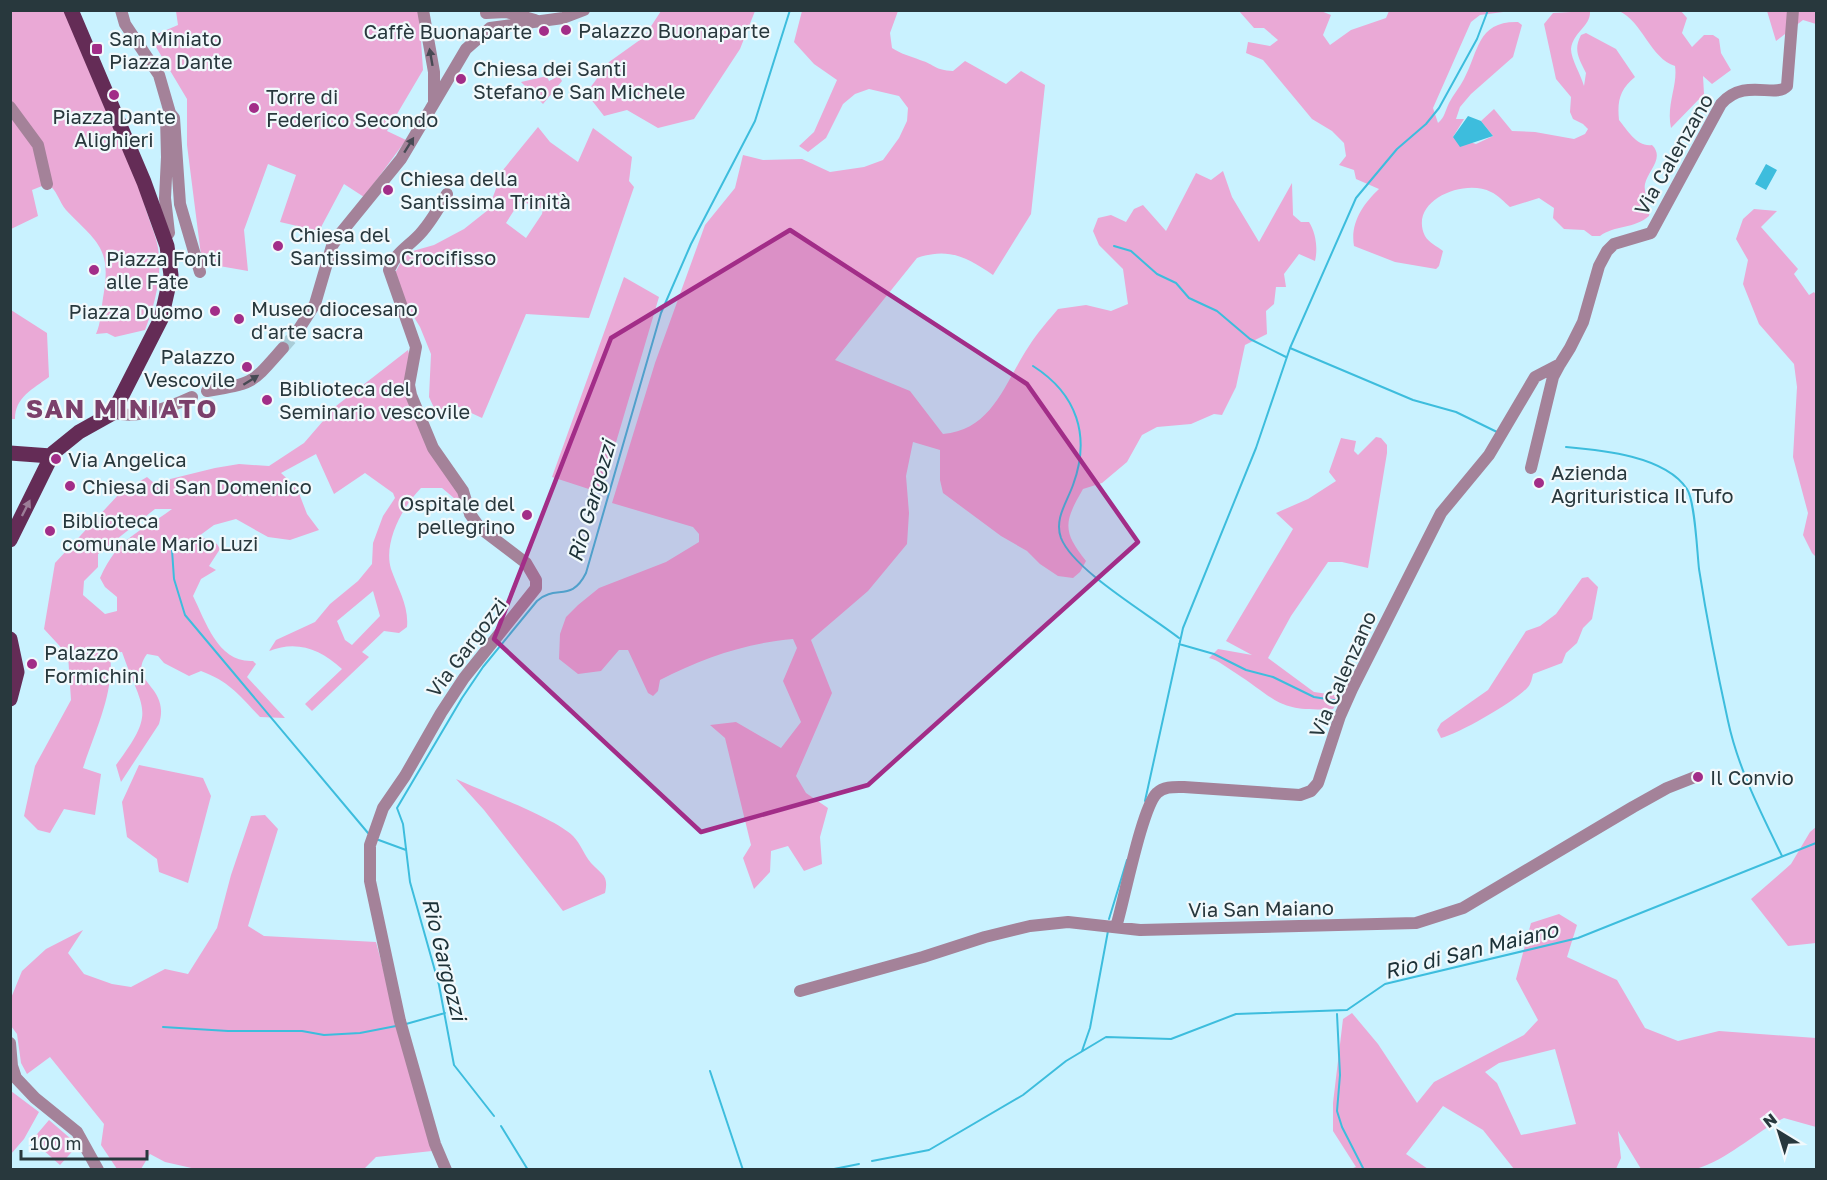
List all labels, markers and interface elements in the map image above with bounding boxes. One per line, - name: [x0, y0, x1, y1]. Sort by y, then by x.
- place label: Palazzo Buonaparte: [578, 18, 770, 42]
- place label: Caffè Buonaparte: [363, 19, 532, 43]
- marker: Palazzo Buonaparte: [559, 23, 573, 37]
- marker: Caffè Buonaparte: [537, 24, 551, 38]
- place label: San Miniato Piazza Dante: [109, 26, 233, 73]
- marker: San Miniato Piazza Dante: [90, 42, 104, 56]
- one-way arrow: [426, 47, 435, 66]
- place label: Chiesa dei Santi Stefano e San Michele: [473, 56, 685, 103]
- marker: Chiesa dei Santi Stefano e San Michele: [454, 72, 468, 86]
- place label: Torre di Federico Secondo: [266, 84, 438, 131]
- marker: Piazza Dante Alighieri: [107, 88, 121, 102]
- street label: Via Calenzano: [1629, 89, 1717, 219]
- marker: Torre di Federico Secondo: [247, 101, 261, 115]
- place label: Piazza Dante Alighieri: [52, 104, 176, 151]
- one-way arrow: [404, 137, 415, 153]
- place label: Chiesa della Santissima Trinità: [400, 166, 571, 213]
- marker: Chiesa della Santissima Trinità: [381, 183, 395, 197]
- place label: Chiesa del Santissimo Crocifisso: [290, 222, 496, 269]
- marker: Chiesa del Santissimo Crocifisso: [271, 239, 285, 253]
- place label: Piazza Fonti alle Fate: [106, 246, 222, 293]
- marker: Piazza Fonti alle Fate: [87, 263, 101, 277]
- place label: Museo diocesano d'arte sacra: [251, 296, 418, 343]
- place label: Piazza Duomo: [69, 299, 203, 323]
- marker: Piazza Duomo: [208, 304, 222, 318]
- marker: Museo diocesano d'arte sacra: [232, 312, 246, 326]
- place label: Palazzo Vescovile: [144, 344, 235, 391]
- marker: Palazzo Vescovile: [240, 360, 254, 374]
- one-way arrow: [243, 375, 259, 386]
- place label: Biblioteca del Seminario vescovile: [279, 376, 470, 423]
- district label: SAN MINIATO: [26, 393, 218, 424]
- marker: Biblioteca del Seminario vescovile: [260, 393, 274, 407]
- water label: Rio Gargozzi: [561, 435, 621, 565]
- place label: Via Angelica: [68, 447, 187, 471]
- marker: Via Angelica: [49, 452, 63, 466]
- place label: Azienda Agrituristica Il Tufo: [1551, 460, 1734, 507]
- place label: Chiesa di San Domenico: [82, 474, 312, 498]
- marker: Azienda Agrituristica Il Tufo: [1532, 476, 1546, 490]
- marker: Chiesa di San Domenico: [63, 479, 77, 493]
- place label: Ospitale del pellegrino: [400, 491, 515, 538]
- one-way arrow: [21, 500, 31, 517]
- place label: Biblioteca comunale Mario Luzi: [62, 508, 258, 555]
- marker: Ospitale del pellegrino: [520, 508, 534, 522]
- marker: Biblioteca comunale Mario Luzi: [43, 524, 57, 538]
- street label: Via Gargozzi: [421, 593, 511, 701]
- street label: Via Calenzano: [1303, 607, 1381, 741]
- place label: Palazzo Formichini: [44, 640, 145, 687]
- marker: Palazzo Formichini: [25, 657, 39, 671]
- place label: Il Convio: [1710, 765, 1794, 789]
- marker: Il Convio: [1691, 770, 1705, 784]
- water label: Rio Gargozzi: [417, 895, 473, 1025]
- street label: Via San Maiano: [1188, 895, 1334, 921]
- water label: Rio di San Maiano: [1382, 916, 1562, 984]
- north arrow: [1749, 1102, 1809, 1162]
- text: N: [1759, 1109, 1781, 1132]
- scale bar: [21, 1123, 147, 1161]
- text: 100 m: [30, 1132, 81, 1154]

